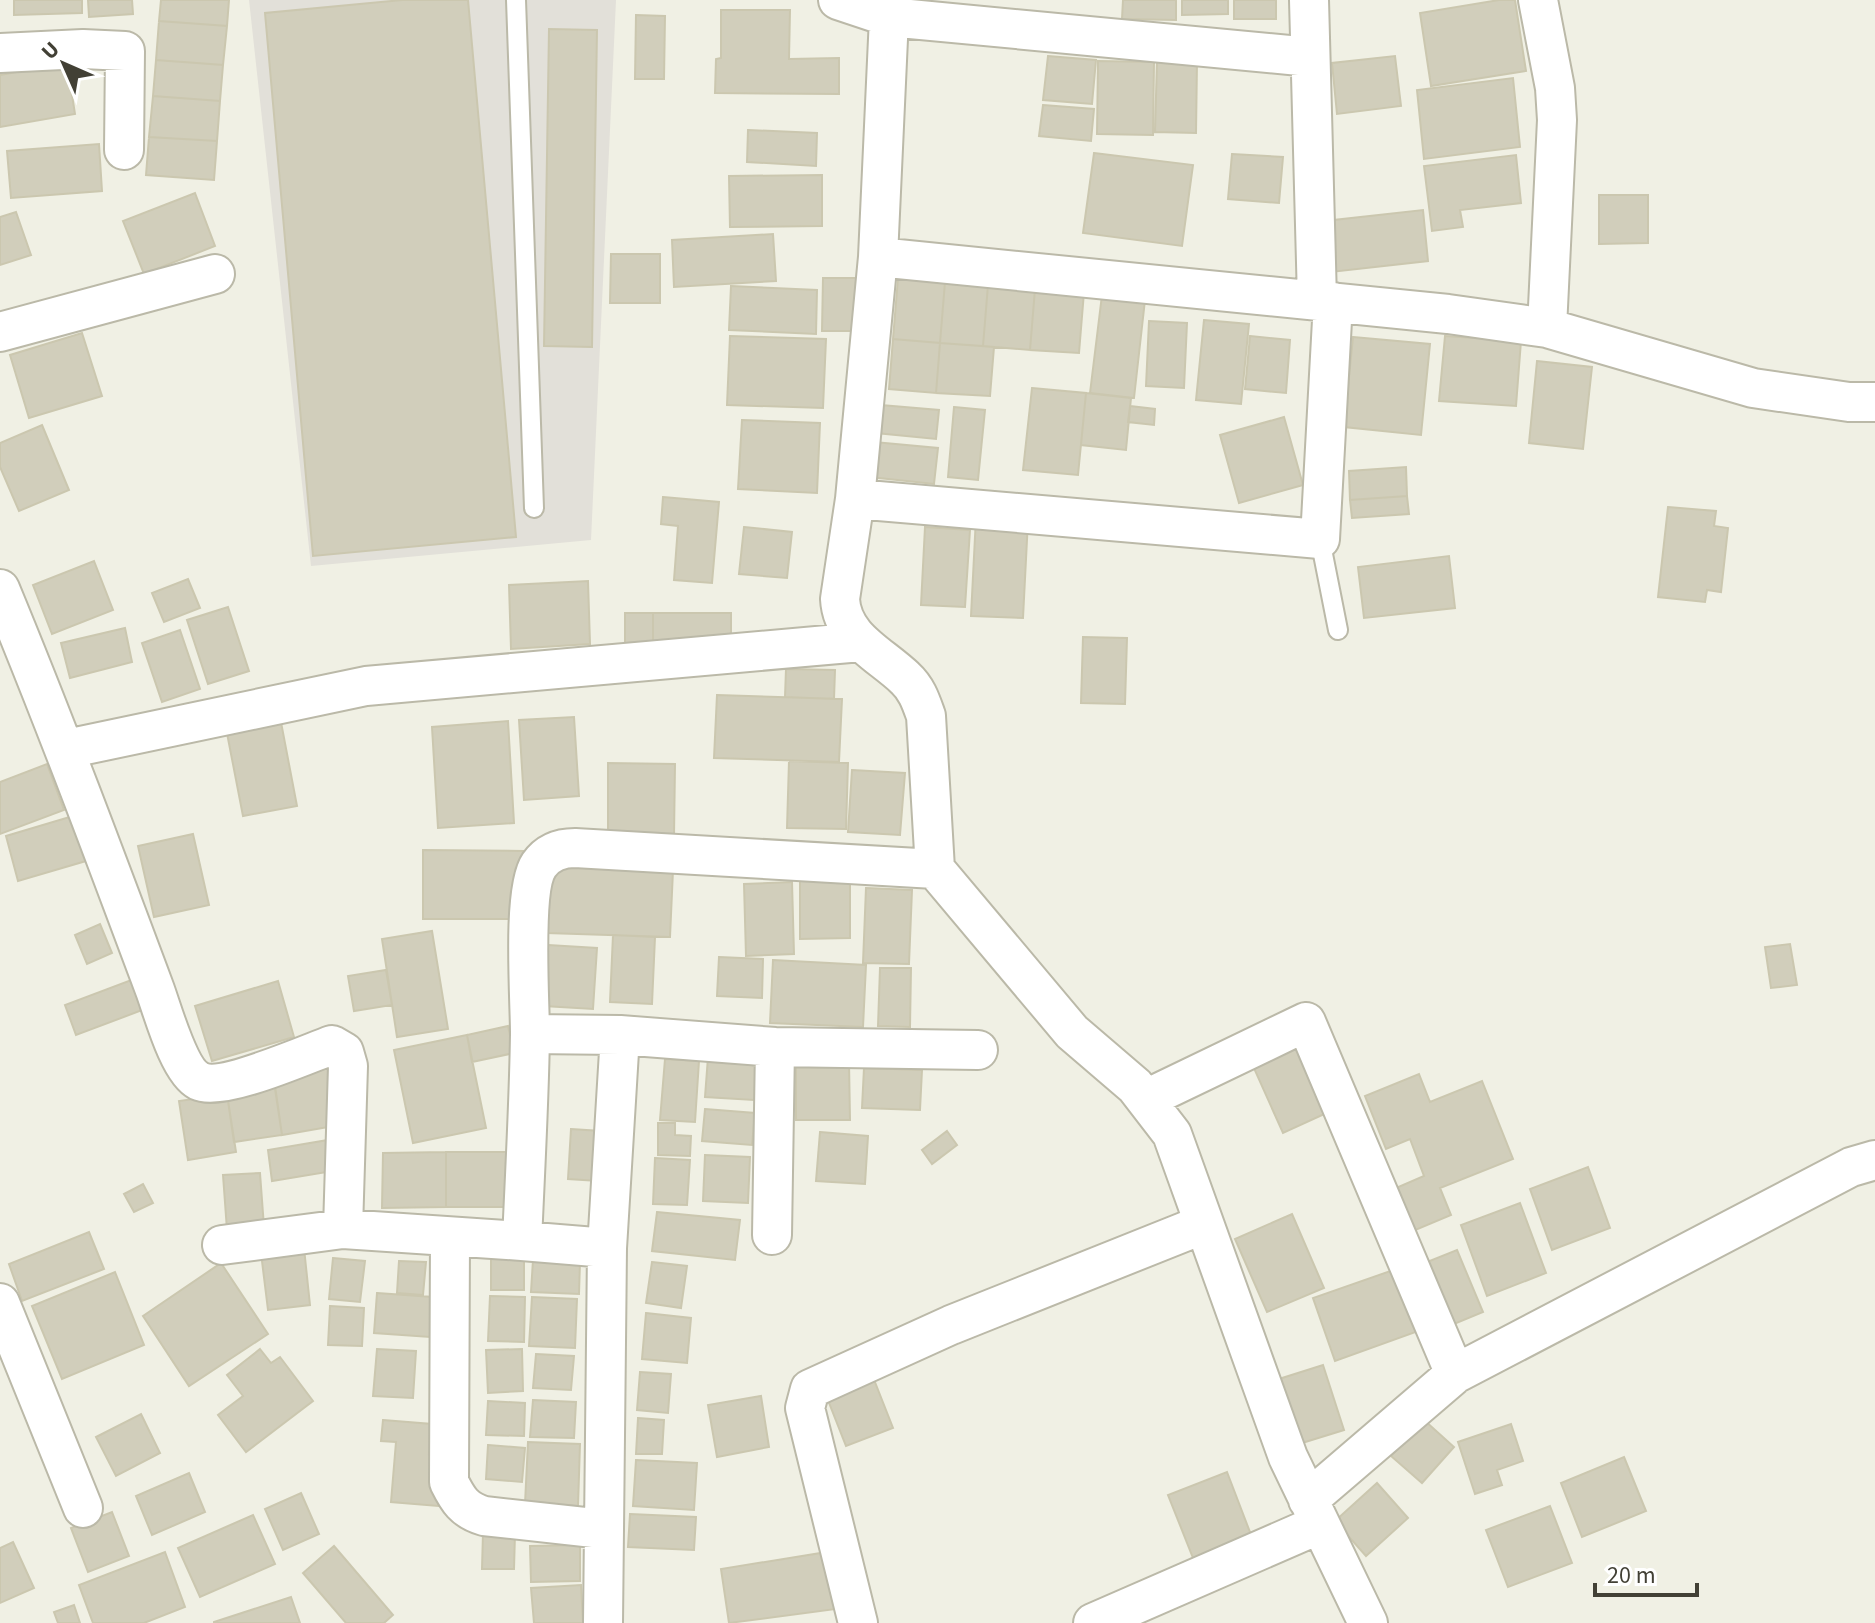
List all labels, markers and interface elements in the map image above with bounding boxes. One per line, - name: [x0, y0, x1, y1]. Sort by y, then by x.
- north arrow: [24, 24, 104, 104]
- text: U: [34, 34, 67, 67]
- scale bar: [1595, 1547, 1697, 1597]
- text: 20 m: [1607, 1558, 1656, 1593]

